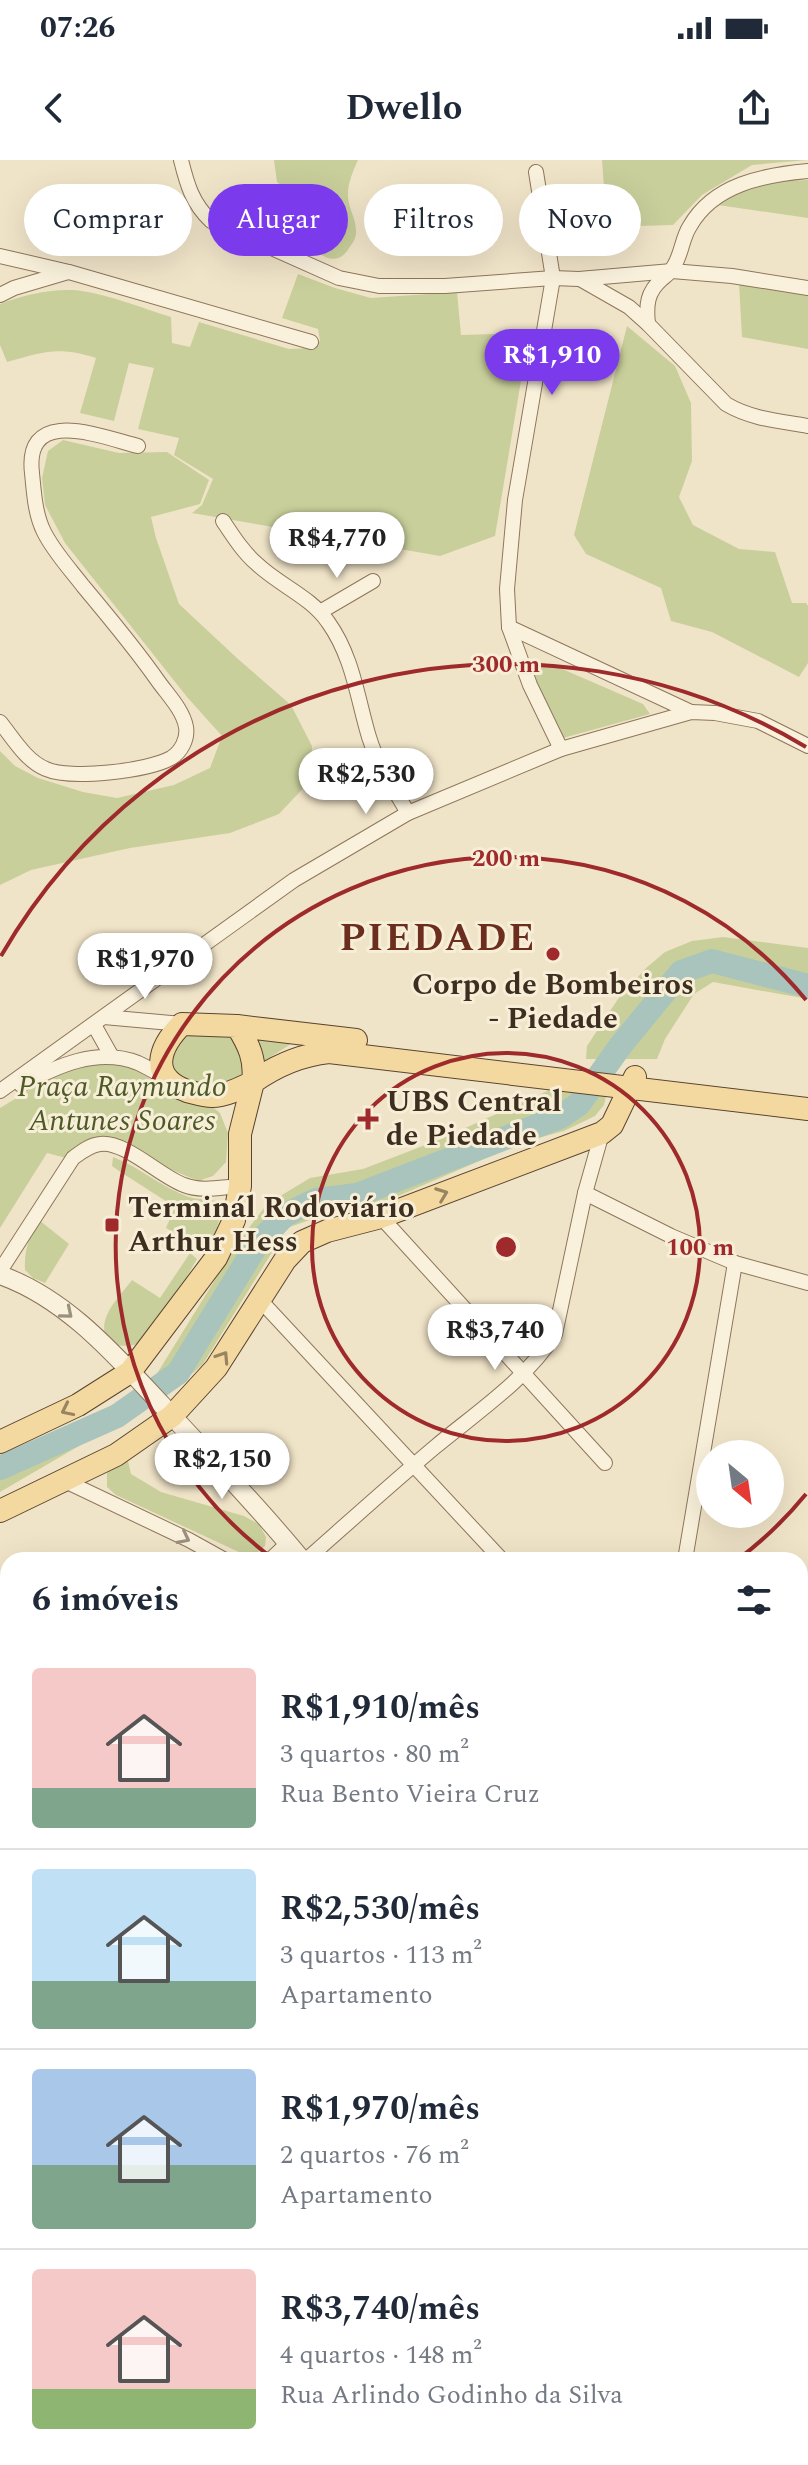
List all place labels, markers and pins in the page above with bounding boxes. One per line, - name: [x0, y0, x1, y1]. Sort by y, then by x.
- pin: R$1,910: [478, 329, 626, 397]
- pin: R$4,770: [263, 512, 411, 580]
- pin: R$2,530: [292, 748, 440, 816]
- pin: R$1,970: [71, 933, 219, 1001]
- marker: Corpo de Bombeiros - Piedade: [544, 945, 562, 963]
- place label: Corpo de Bombeiros - Piedade: [412, 962, 694, 1042]
- place label: UBS Central de Piedade: [386, 1079, 561, 1159]
- marker: UBS Central de Piedade: [357, 1108, 379, 1130]
- place label: Terminál Rodoviário Arthur Hess: [128, 1185, 415, 1265]
- marker: Terminál Rodoviário Arthur Hess: [103, 1216, 121, 1234]
- centre of rings: [492, 1233, 520, 1261]
- pin: R$3,740: [421, 1304, 569, 1372]
- pin: R$2,150: [148, 1433, 296, 1501]

